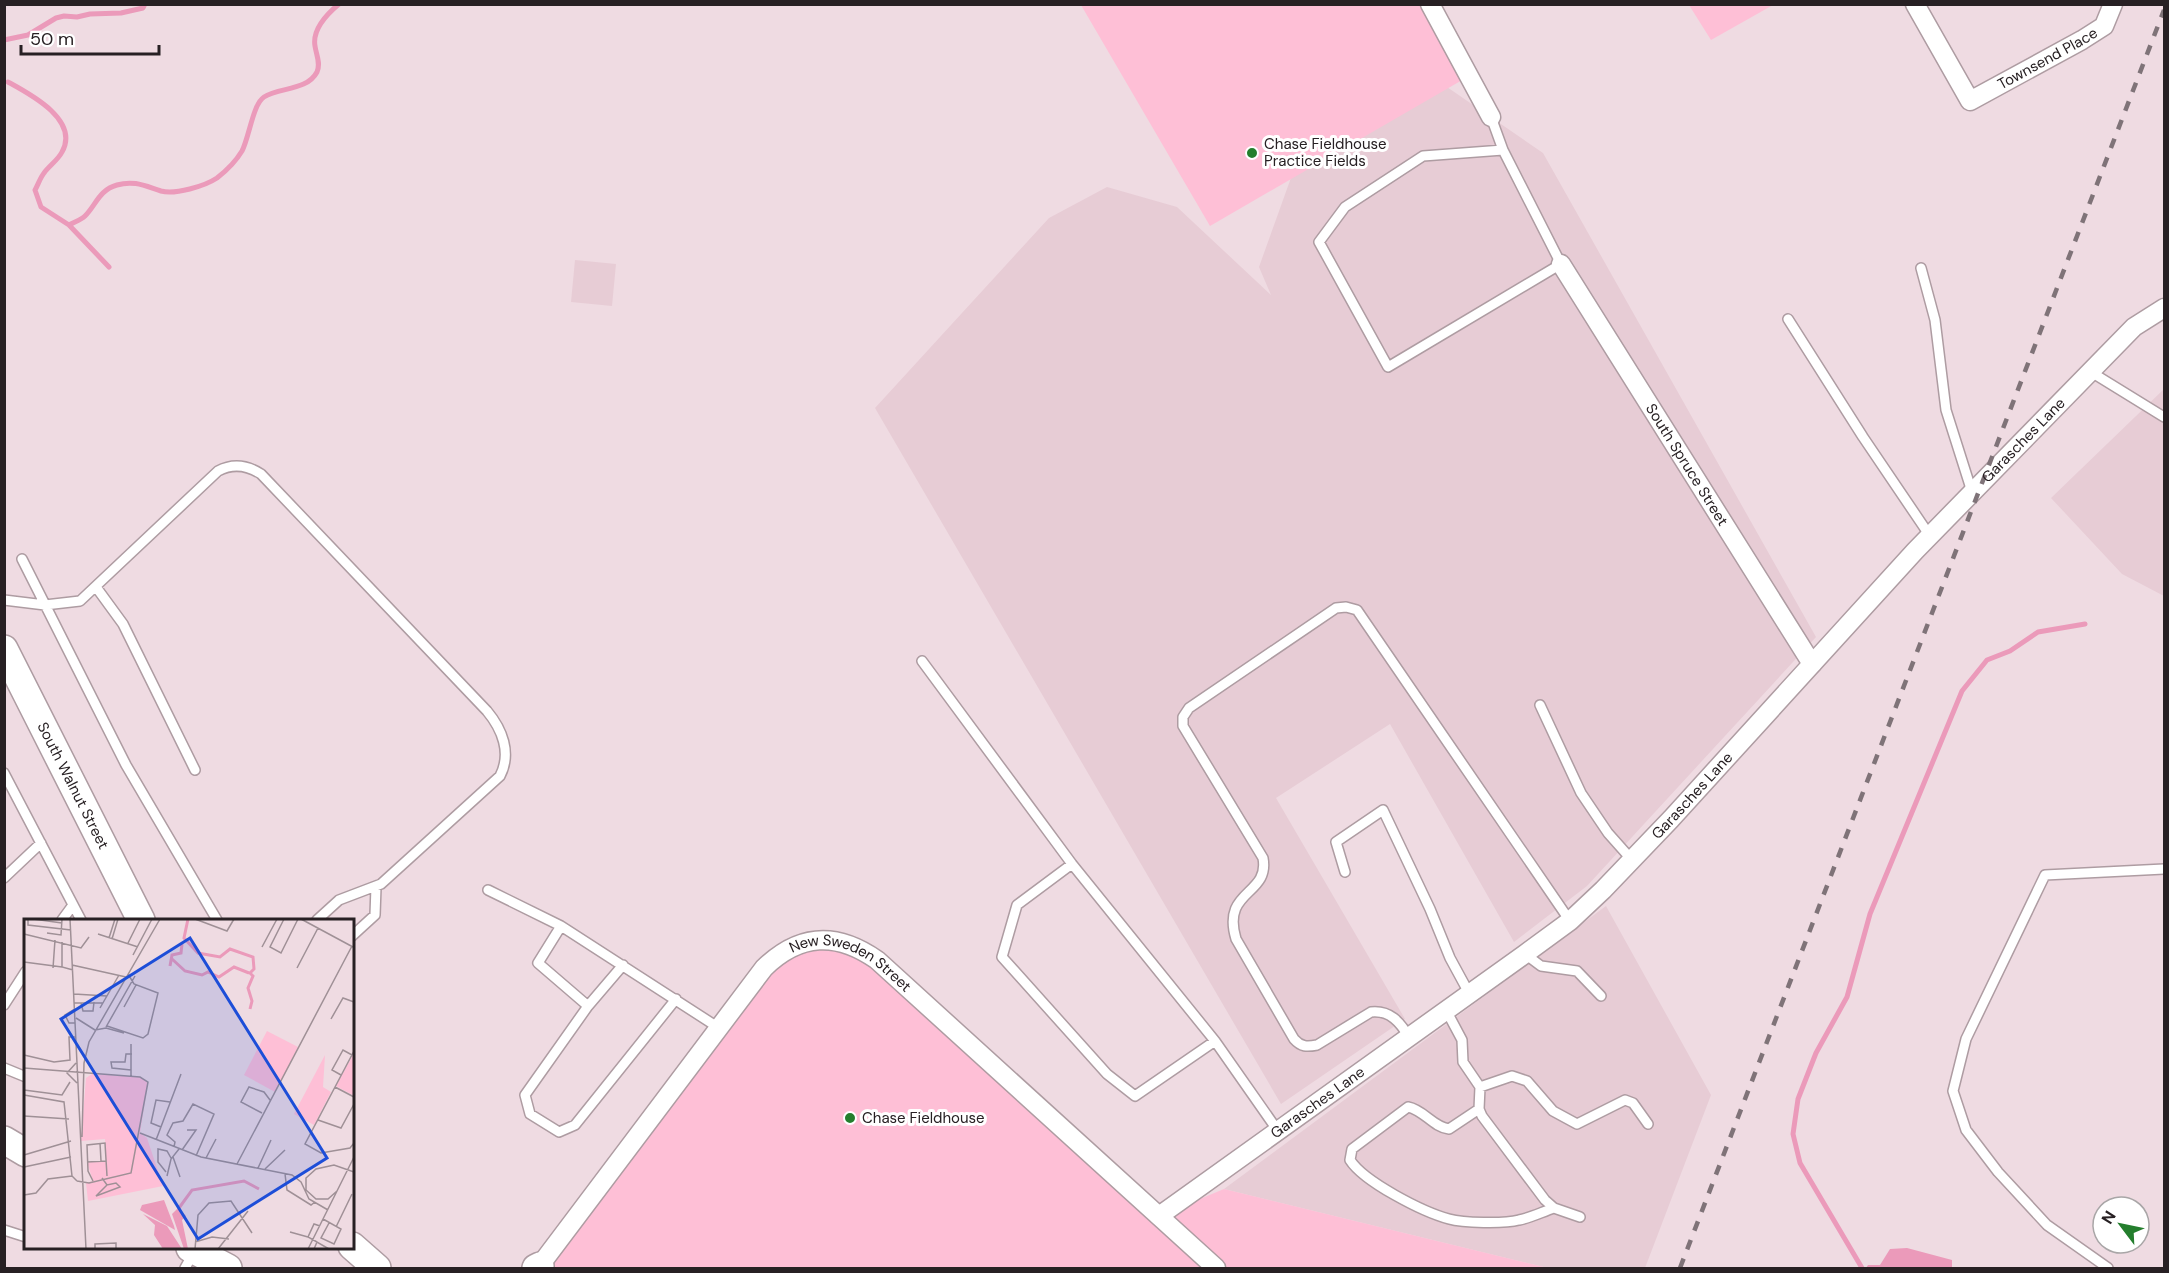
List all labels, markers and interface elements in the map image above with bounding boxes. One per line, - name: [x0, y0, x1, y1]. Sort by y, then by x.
- scale bar: [21, 18, 159, 56]
- street label: Townsend Place: [1994, 23, 2101, 94]
- text: 50 m: [30, 27, 74, 51]
- place label: Chase Fieldhouse Practice Fields: [1264, 134, 1387, 171]
- marker: Chase Fieldhouse Practice Fields: [1245, 146, 1259, 160]
- street label: Garasches Lane: [1977, 393, 2069, 487]
- street label: South Spruce Street: [1641, 400, 1733, 530]
- street label: South Walnut Street: [33, 719, 114, 853]
- street label: Garasches Lane: [1647, 748, 1737, 843]
- inset map: [24, 919, 354, 1249]
- street label: New Sweden Street: [786, 930, 916, 996]
- street label: Garasches Lane: [1266, 1062, 1369, 1143]
- place label: Chase Fieldhouse: [862, 1108, 985, 1128]
- marker: Chase Fieldhouse: [843, 1111, 857, 1125]
- north arrow: [2091, 1195, 2151, 1255]
- text: N: [2097, 1207, 2121, 1228]

